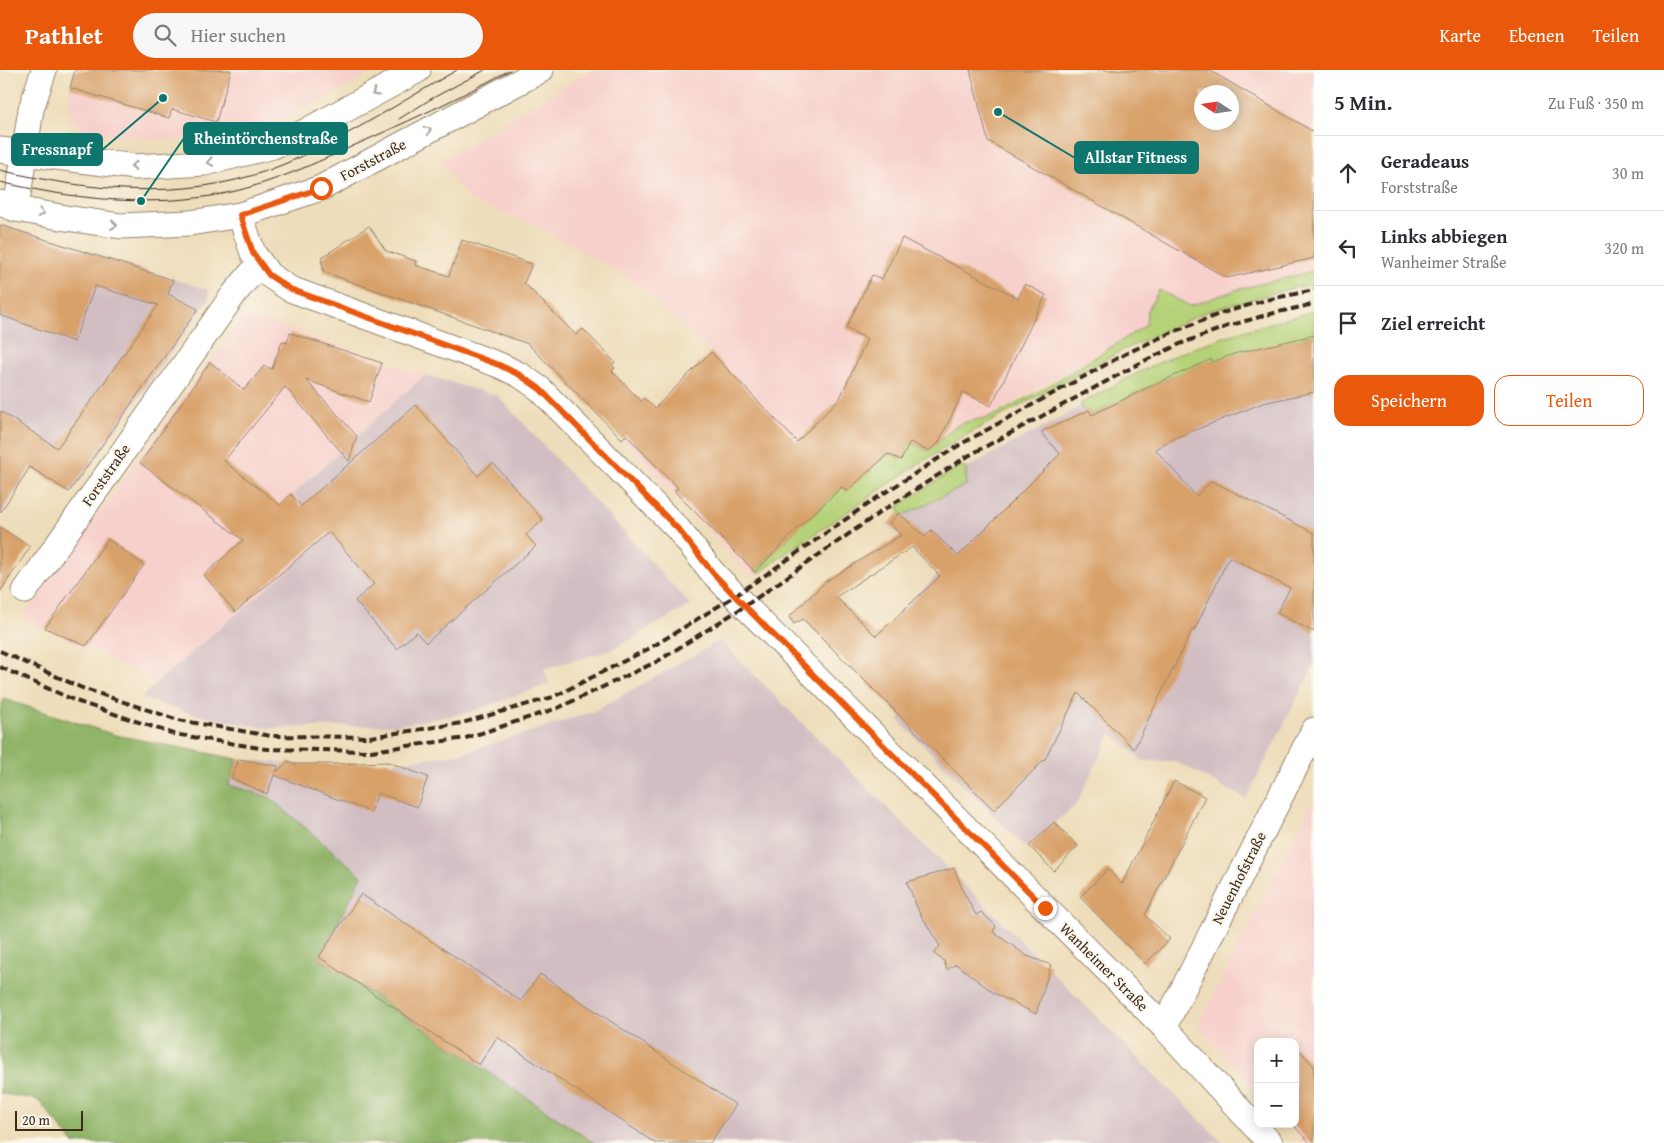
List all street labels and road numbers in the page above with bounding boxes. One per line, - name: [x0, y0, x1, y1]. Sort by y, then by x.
- street label: Forststraße: [336, 133, 409, 186]
- street label: Forststraße: [76, 439, 135, 510]
- street label: Neuenhofstraße: [1206, 828, 1271, 928]
- street label: Wanheimer Straße: [1055, 918, 1153, 1016]

